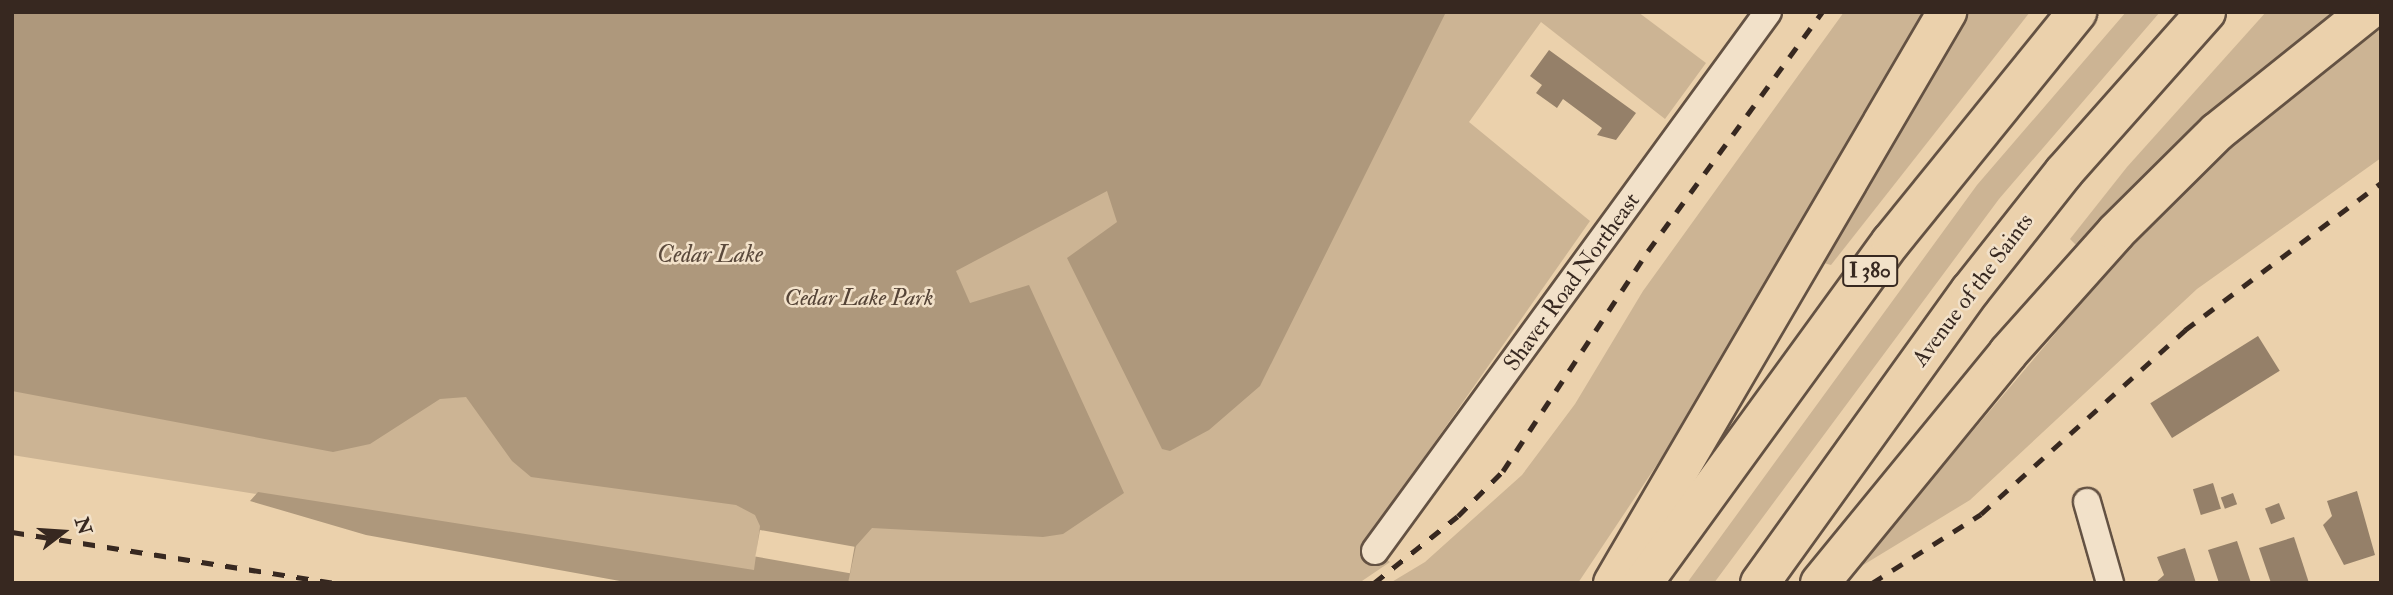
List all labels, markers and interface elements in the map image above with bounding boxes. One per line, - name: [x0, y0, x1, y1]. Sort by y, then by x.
- street label: Shaver Road Northeast: [1498, 188, 1646, 376]
- street label: Avenue of the Saints: [1907, 208, 2039, 372]
- water label: Cedar Lake: [657, 241, 763, 269]
- road number: I 380: [1842, 254, 1898, 288]
- park label: Cedar Lake Park: [785, 284, 933, 312]
- north arrow: [28, 497, 98, 567]
- text: N: [69, 514, 97, 537]

